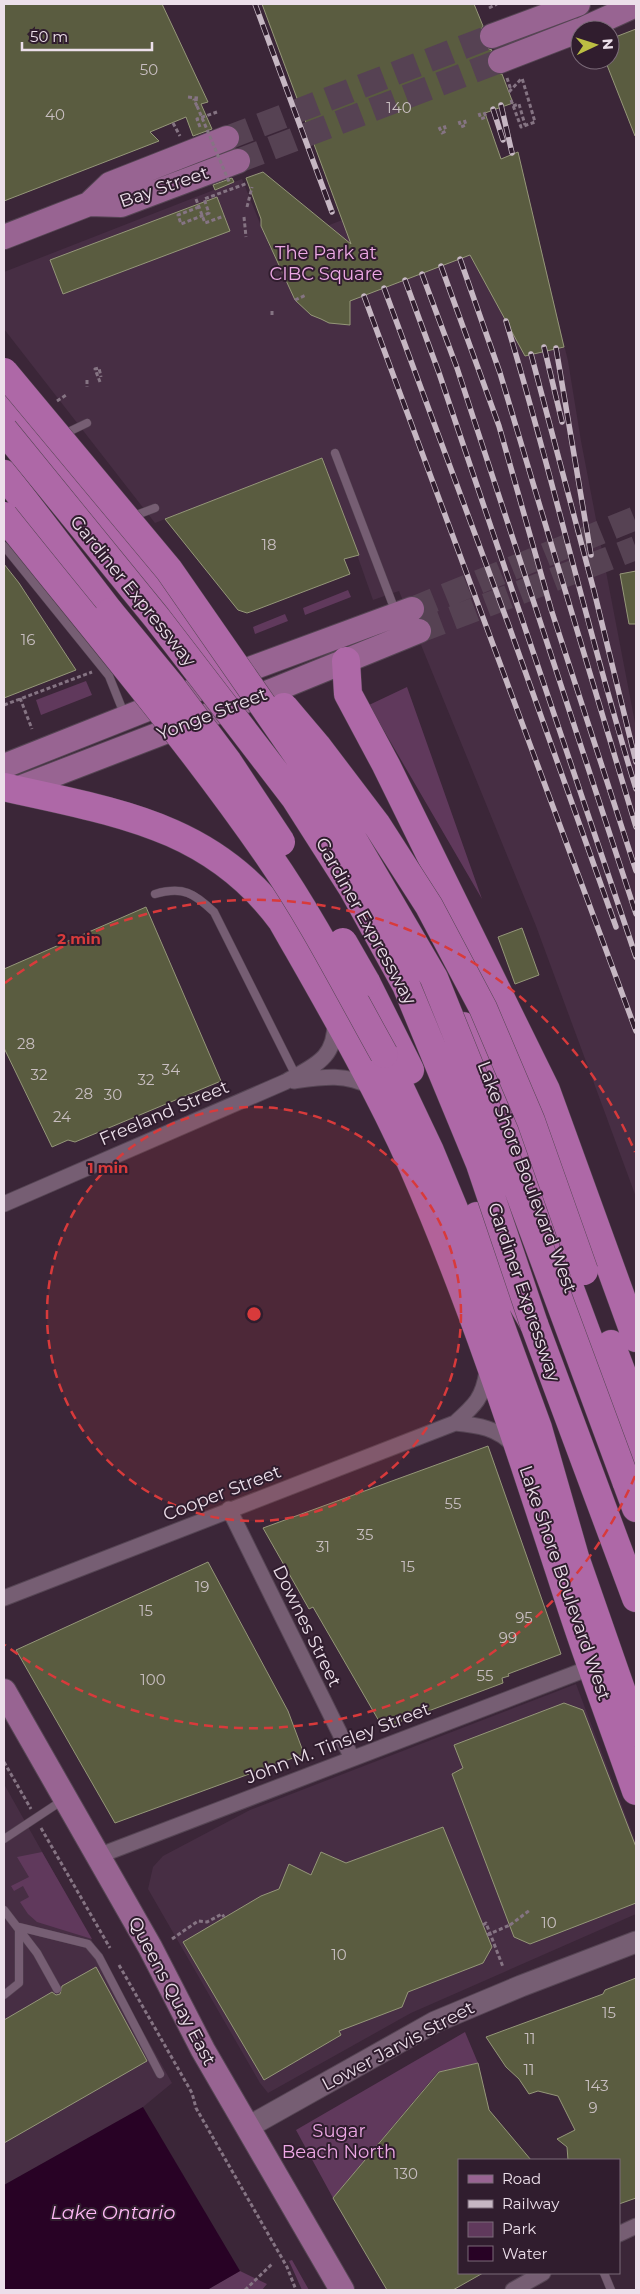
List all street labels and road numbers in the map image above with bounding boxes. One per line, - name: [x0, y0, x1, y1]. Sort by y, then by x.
- street label: Bay Street: [117, 162, 211, 212]
- street label: Gardiner Expressway: [65, 511, 201, 671]
- street label: Yonge Street: [154, 683, 270, 745]
- street label: Gardiner Expressway: [311, 834, 421, 1009]
- street label: Lake Shore Boulevard West: [473, 1058, 581, 1296]
- street label: Freeland Street: [96, 1076, 232, 1150]
- street label: Gardiner Expressway: [483, 1200, 565, 1385]
- street label: Cooper Street: [160, 1460, 284, 1526]
- street label: Lake Shore Boulevard West: [514, 1463, 616, 1703]
- street label: Downes Street: [268, 1562, 346, 1690]
- street label: John M. Tinsley Street: [242, 1698, 433, 1789]
- street label: Queens Quay East: [124, 1913, 220, 2069]
- street label: Lower Jarvis Street: [318, 1997, 478, 2095]

